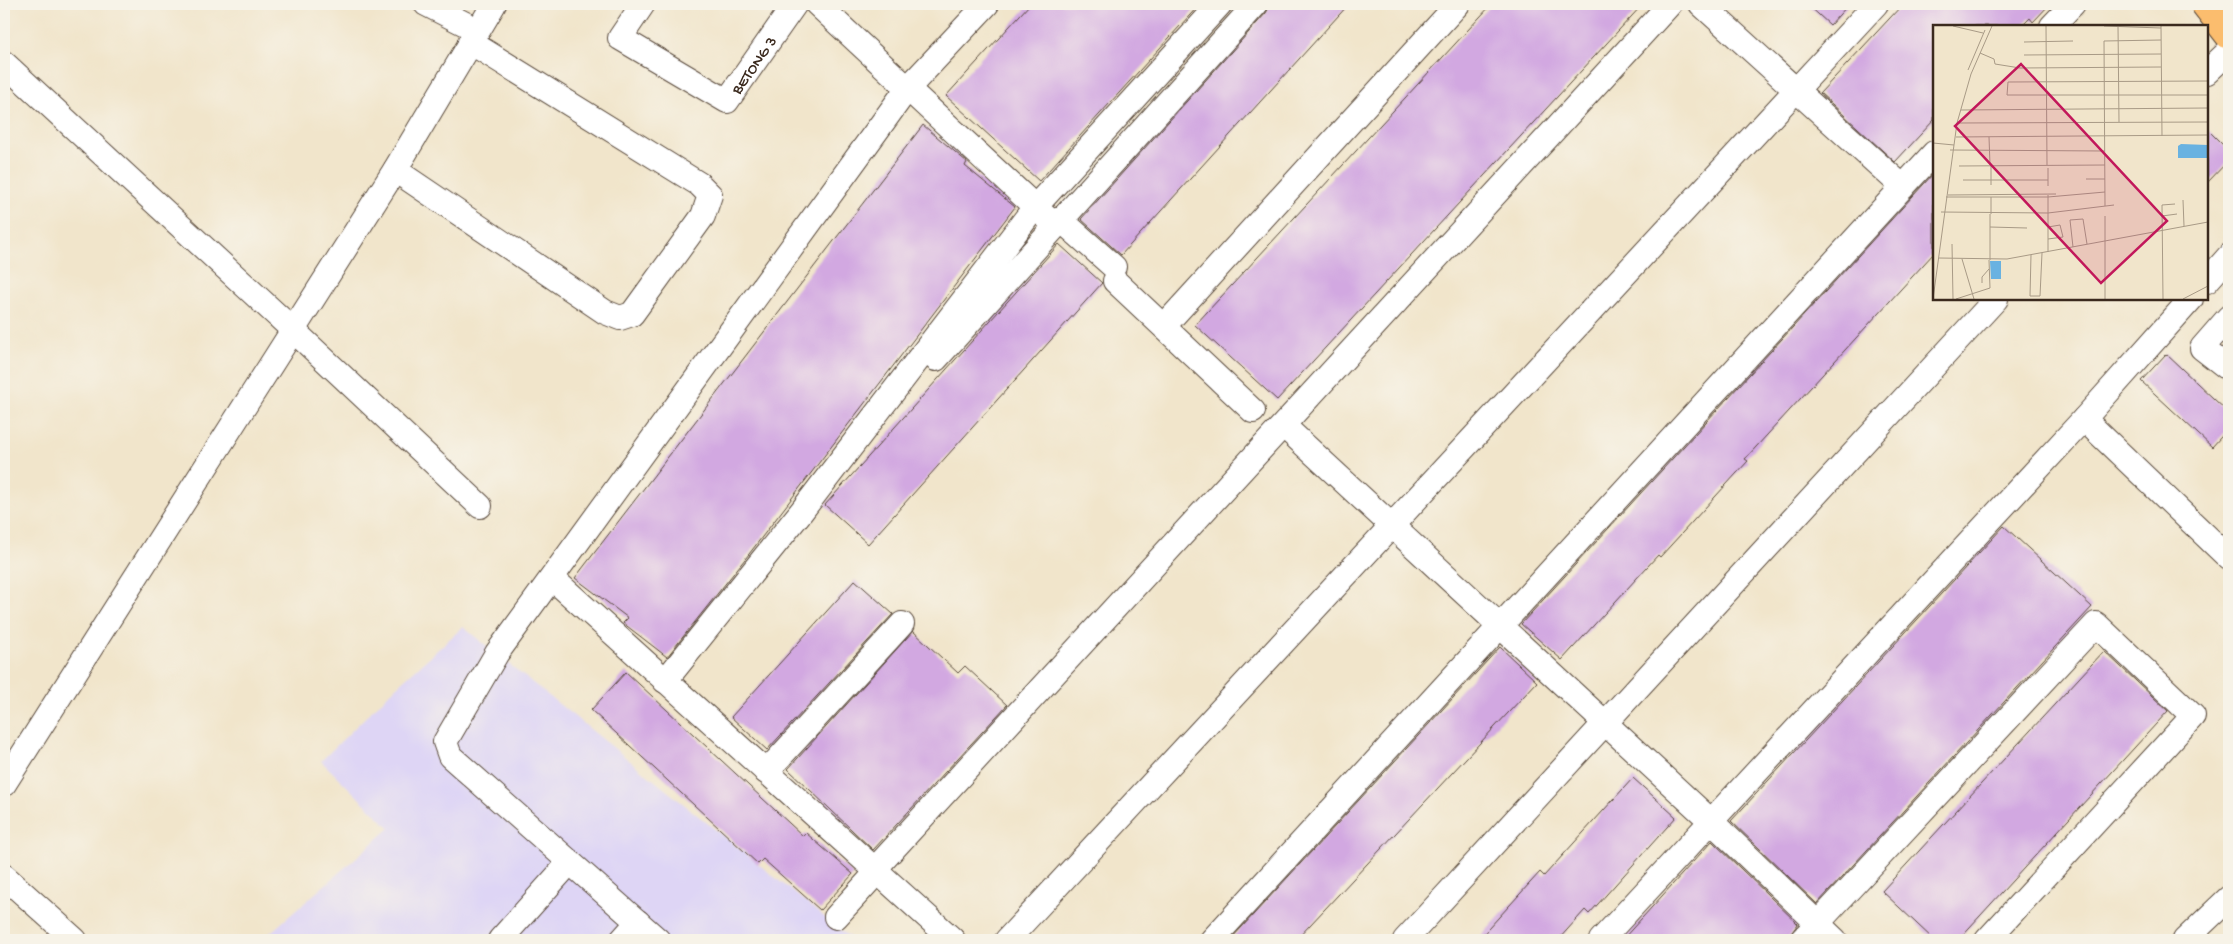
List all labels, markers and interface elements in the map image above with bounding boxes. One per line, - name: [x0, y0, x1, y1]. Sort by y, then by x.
- inset map: [1933, 25, 2208, 300]
- street label: BETONG 3: [728, 34, 782, 100]

